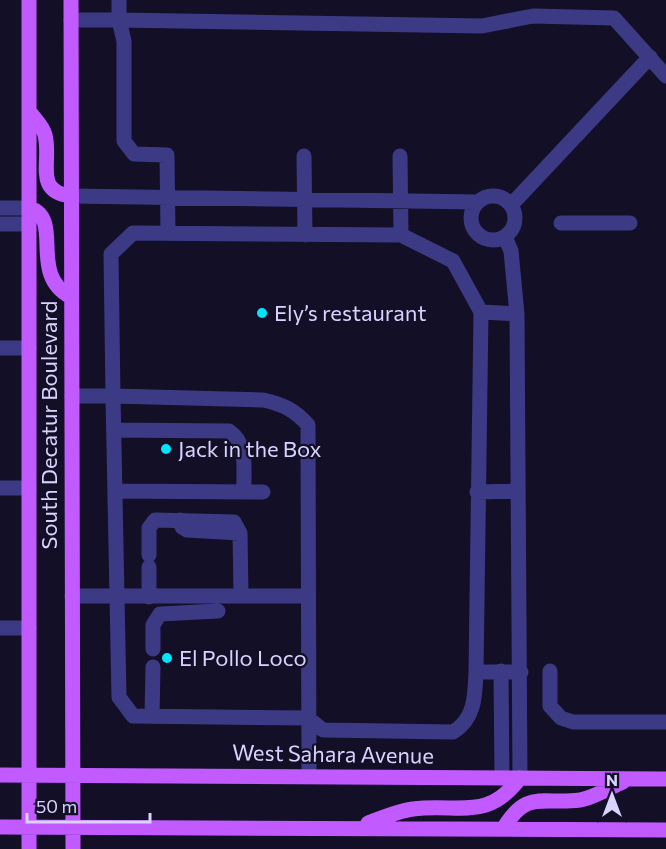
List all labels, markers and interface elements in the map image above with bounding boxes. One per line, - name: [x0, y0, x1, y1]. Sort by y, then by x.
- place label: Ely’s restaurant: [274, 299, 426, 326]
- street label: South Decatur Boulevard: [35, 301, 62, 549]
- marker: Ely’s restaurant: [255, 306, 269, 320]
- place label: Jack in the Box: [178, 435, 322, 462]
- marker: Jack in the Box: [159, 442, 173, 456]
- place label: El Pollo Loco: [179, 644, 307, 671]
- marker: El Pollo Loco: [160, 651, 174, 665]
- street label: West Sahara Avenue: [232, 738, 434, 769]
- north arrow: [582, 765, 642, 825]
- text: N: [606, 770, 618, 789]
- scale bar: [27, 786, 150, 824]
- text: 50 m: [36, 795, 77, 817]

